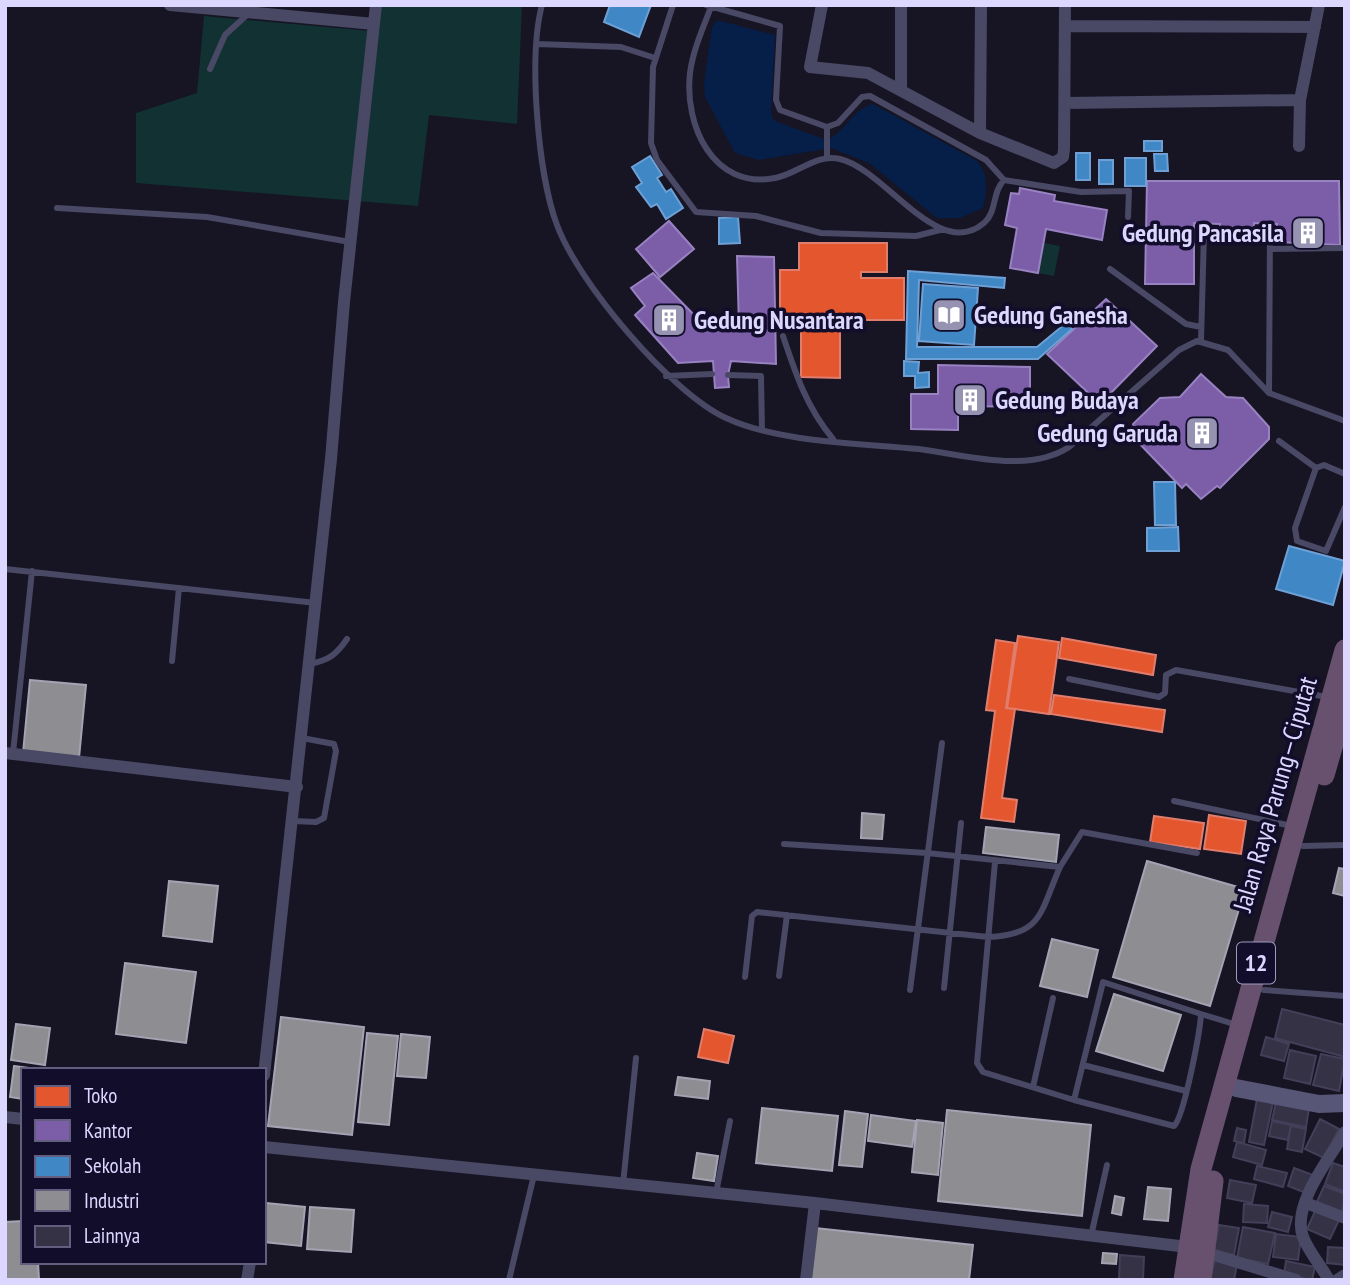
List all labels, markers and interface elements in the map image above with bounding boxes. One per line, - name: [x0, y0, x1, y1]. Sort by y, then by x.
- building icon: Gedung Pancasila: [1289, 214, 1327, 252]
- place label: Gedung Pancasila: [1122, 216, 1284, 249]
- library icon: Gedung Ganesha: [930, 296, 968, 334]
- place label: Gedung Ganesha: [974, 298, 1128, 331]
- building icon: Gedung Nusantara: [650, 301, 688, 339]
- place label: Gedung Nusantara: [694, 303, 864, 336]
- building icon: Gedung Budaya: [951, 381, 989, 419]
- place label: Gedung Budaya: [995, 383, 1139, 416]
- building icon: Gedung Garuda: [1183, 414, 1221, 452]
- place label: Gedung Garuda: [1037, 416, 1178, 449]
- street label: Jalan Raya Parung—Ciputat: [1225, 672, 1324, 916]
- road number: 12: [1237, 943, 1275, 984]
- legend: [21, 1068, 266, 1264]
- text: Toko: [84, 1082, 117, 1109]
- text: Kantor: [84, 1117, 132, 1144]
- text: Sekolah: [84, 1152, 141, 1179]
- text: Industri: [84, 1187, 140, 1214]
- text: Lainnya: [84, 1222, 140, 1249]

